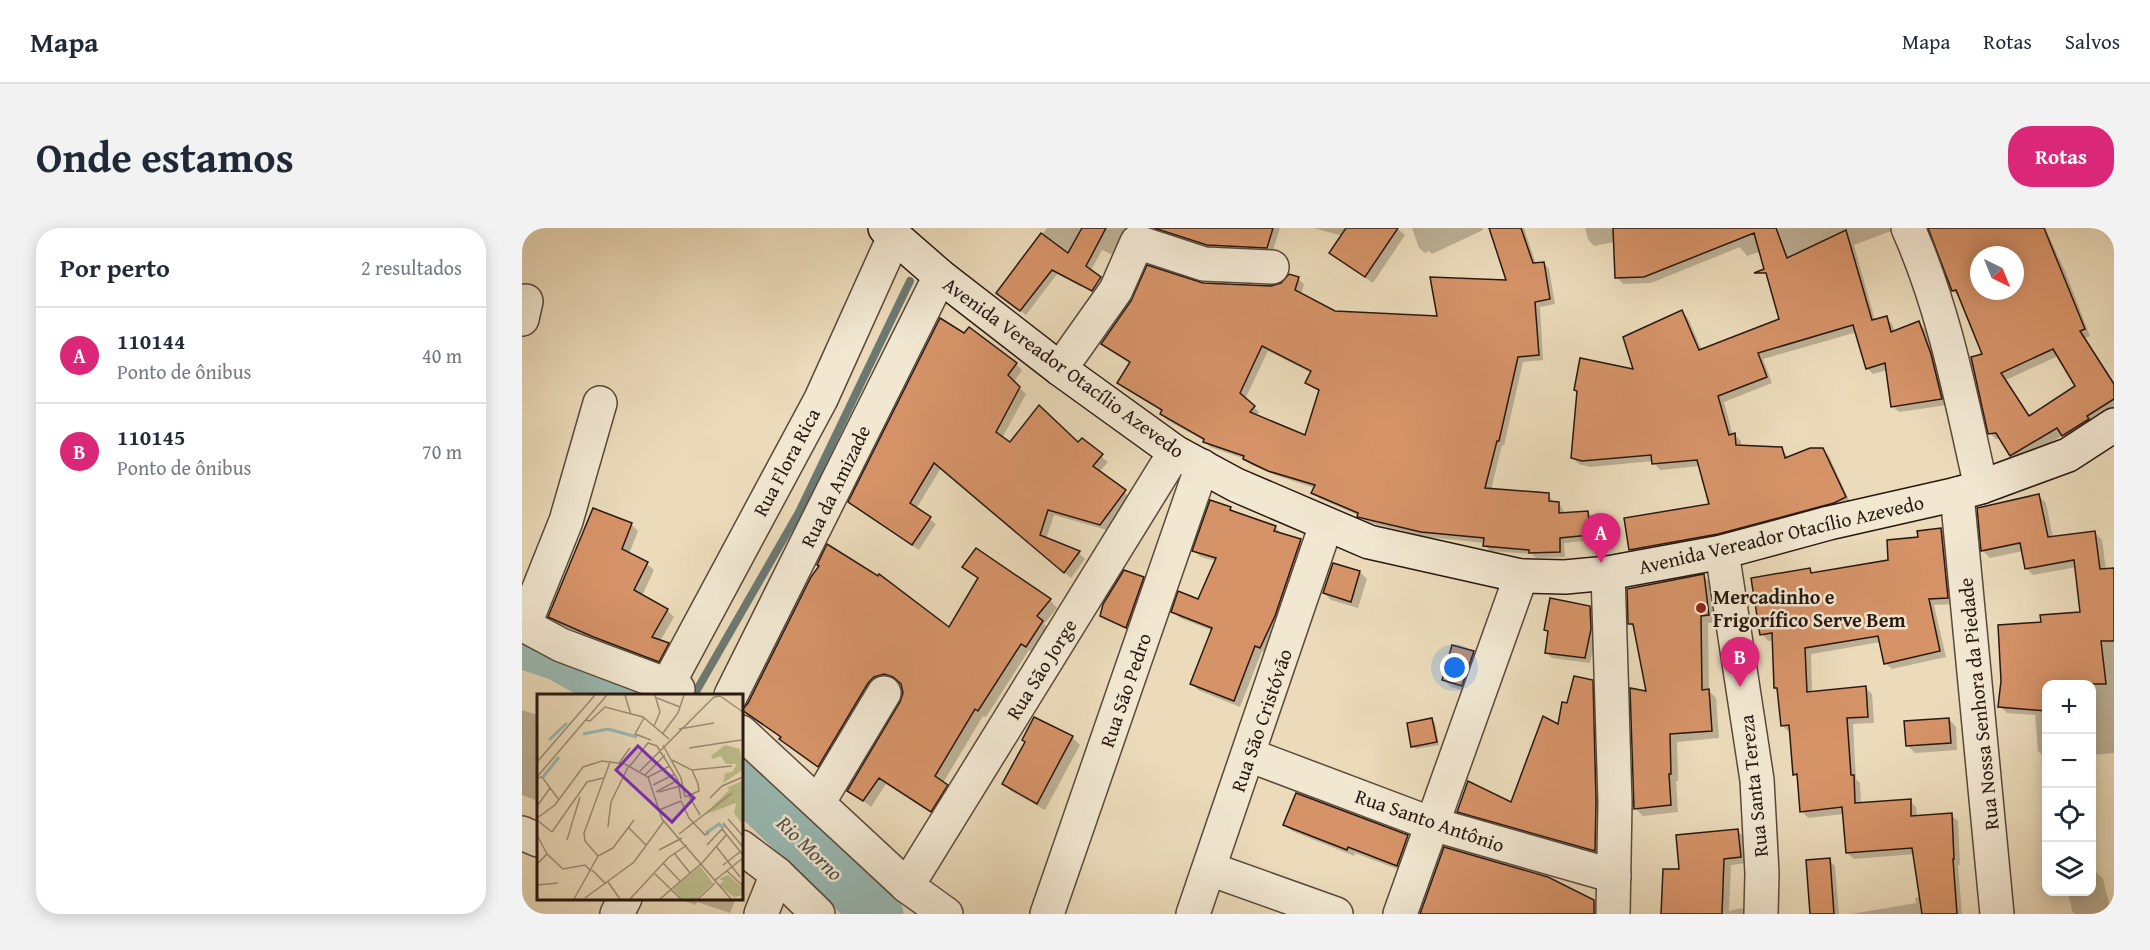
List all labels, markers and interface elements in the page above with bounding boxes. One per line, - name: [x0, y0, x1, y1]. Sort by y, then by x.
- text: Mapa: [30, 21, 99, 62]
- text: Mapa: [1902, 26, 1950, 57]
- text: Rotas: [1983, 26, 2032, 57]
- text: Salvos: [2065, 26, 2120, 57]
- text: Onde estamos: [36, 126, 294, 187]
- button: Rotas: [2008, 126, 2114, 187]
- north arrow: [1970, 246, 2024, 300]
- text: Por perto: [60, 248, 170, 287]
- text: 2 resultados: [361, 253, 462, 282]
- street label: Avenida Vereador Otacílio Azevedo: [937, 269, 1191, 465]
- text: 110144: [117, 325, 185, 357]
- text: A: [73, 341, 86, 370]
- text: 40 m: [422, 341, 462, 370]
- text: Ponto de ônibus: [117, 357, 251, 386]
- street label: Rua Flora Rica: [745, 402, 827, 521]
- street label: Rua da Amizade: [793, 420, 877, 552]
- text: 110145: [117, 421, 185, 453]
- text: B: [73, 437, 86, 466]
- text: 70 m: [422, 437, 462, 466]
- text: Ponto de ônibus: [117, 453, 251, 482]
- street label: Avenida Vereador Otacílio Azevedo: [1635, 487, 1927, 581]
- pin: A: [1582, 514, 1620, 563]
- street label: Rua Nossa Senhora da Piedade: [1950, 576, 2006, 832]
- place label: Mercadinho e Frigorífico Serve Bem: [1713, 582, 1906, 634]
- marker: Mercadinho e Frigorífico Serve Bem: [1694, 601, 1708, 615]
- street label: Rua São Jorge: [998, 613, 1084, 725]
- street label: Rua São Pedro: [1092, 629, 1158, 751]
- pin: B: [1720, 638, 1760, 687]
- street label: Rua São Cristóvão: [1223, 645, 1299, 795]
- your location: [1440, 653, 1469, 682]
- map controls: [2042, 680, 2096, 896]
- button: +: [2042, 680, 2096, 734]
- inset map: [537, 694, 742, 899]
- street label: Rua Santa Tereza: [1731, 713, 1775, 859]
- button: −: [2042, 734, 2096, 788]
- street label: Rua Santo Antônio: [1352, 781, 1508, 859]
- button: locate: [2042, 788, 2096, 842]
- water label: Rio Morno: [769, 808, 850, 888]
- button: layers: [2042, 842, 2096, 896]

